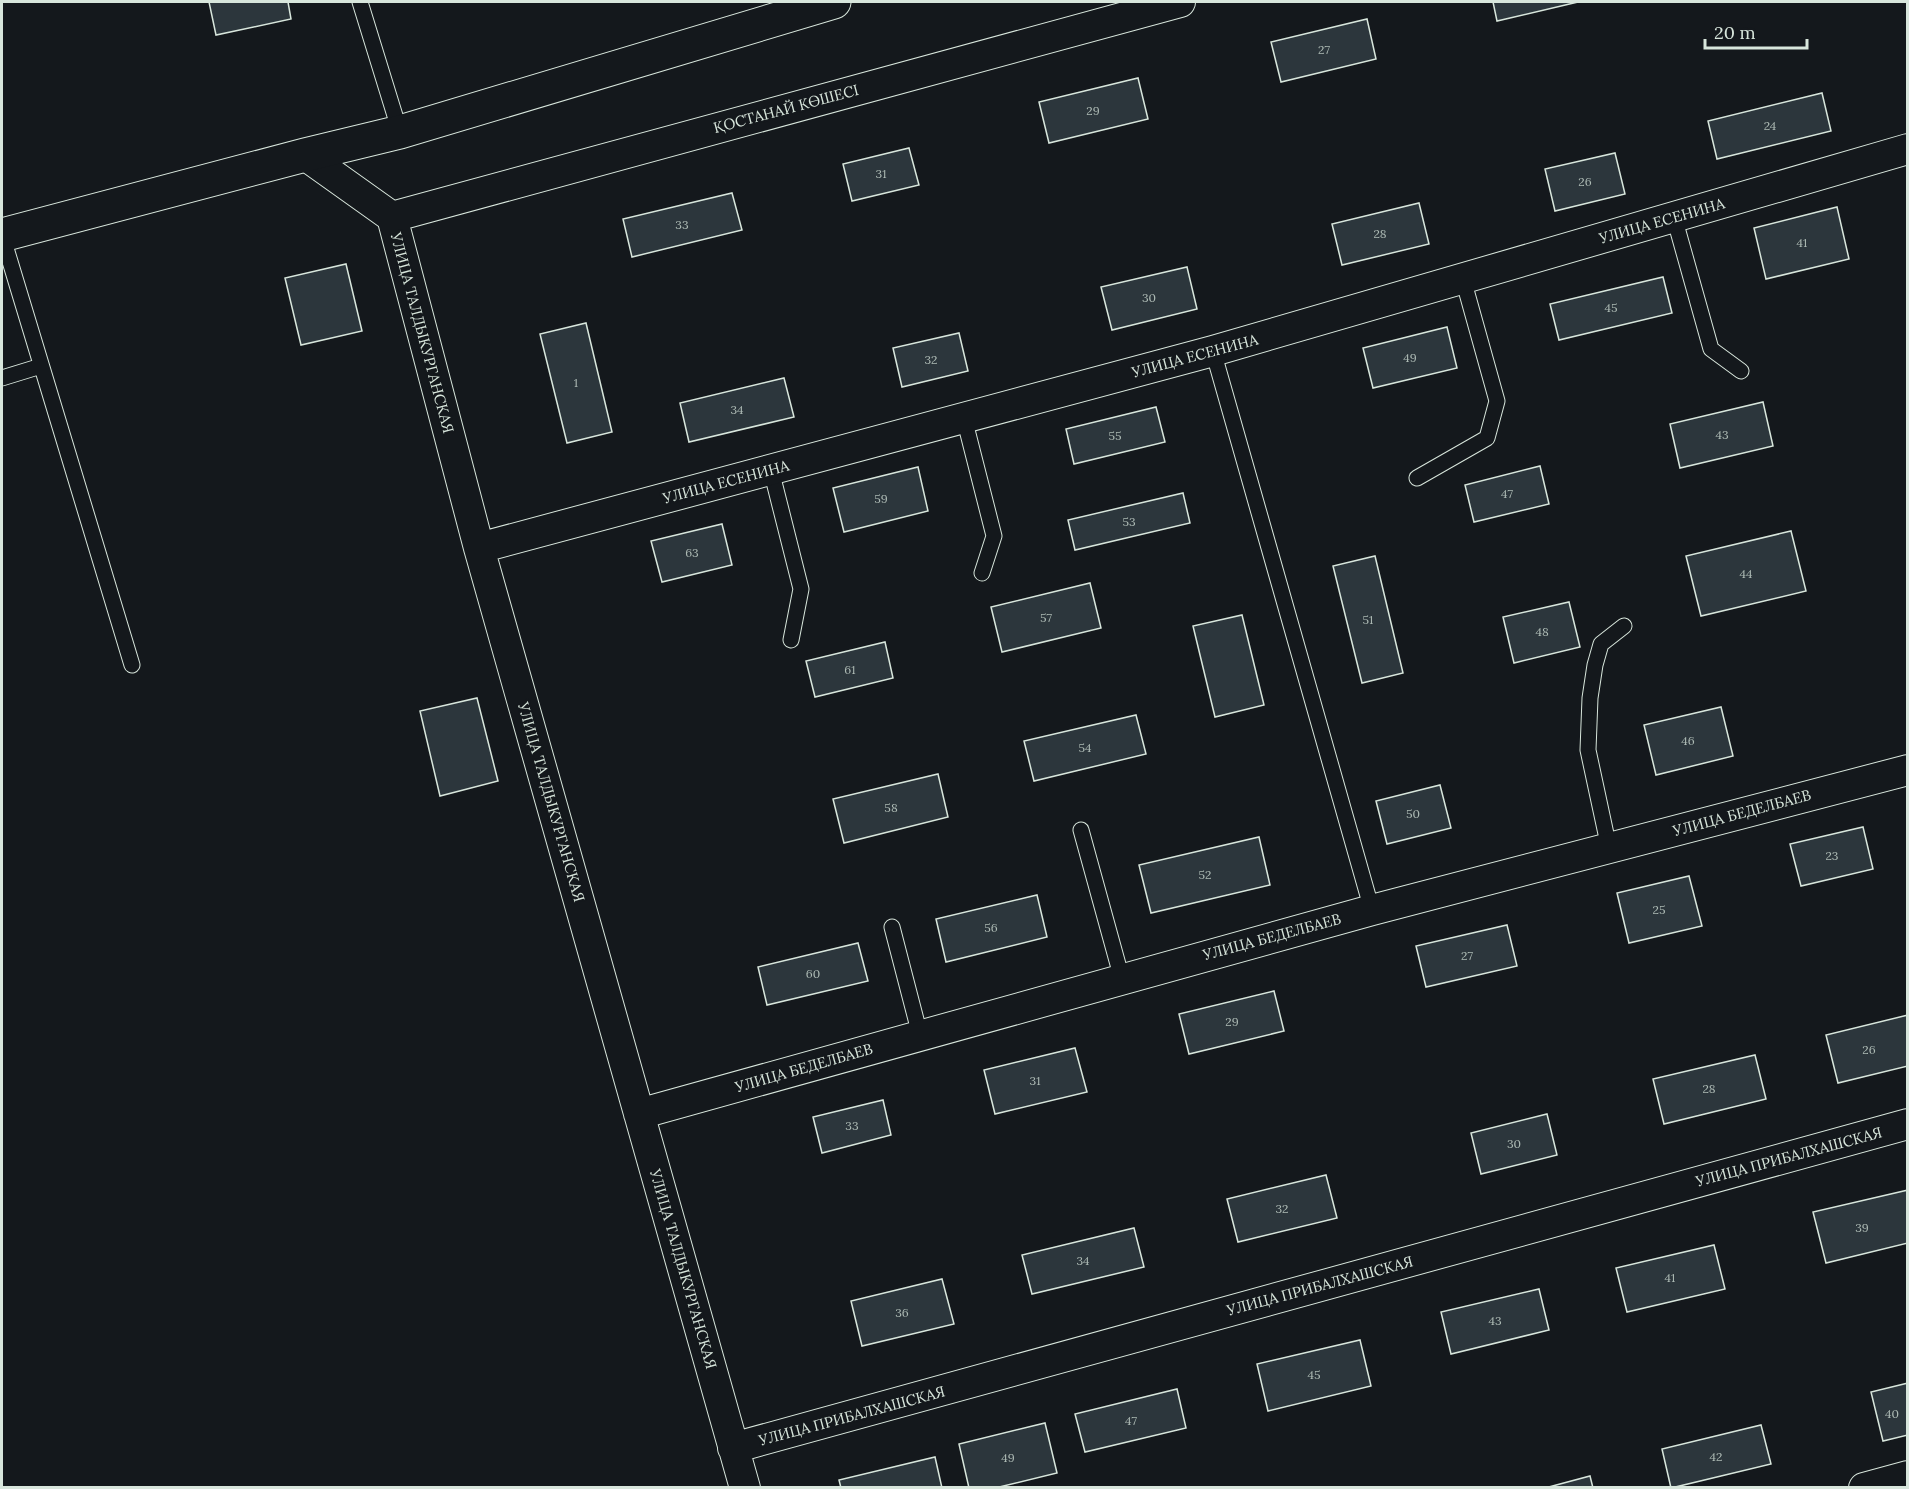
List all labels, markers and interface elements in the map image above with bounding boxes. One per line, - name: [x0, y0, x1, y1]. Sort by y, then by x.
- scale bar: [1705, 12, 1807, 50]
- text: 20 m: [1714, 21, 1756, 44]
- house number: 27: [1318, 42, 1330, 57]
- street label: ҚОСТАНАЙ КӨШЕСІ: [711, 80, 861, 137]
- house number: 29: [1086, 103, 1100, 118]
- house number: 24: [1764, 118, 1777, 133]
- house number: 31: [875, 166, 887, 181]
- house number: 26: [1578, 174, 1592, 189]
- street label: УЛИЦА ЕСЕНИНА: [1596, 193, 1727, 248]
- house number: 33: [675, 217, 689, 232]
- house number: 28: [1373, 226, 1387, 241]
- street label: УЛИЦА ТАЛДЫКУРГАНСКАЯ: [386, 229, 458, 435]
- house number: 41: [1797, 235, 1807, 250]
- house number: 30: [1142, 290, 1156, 305]
- house number: 45: [1604, 300, 1618, 315]
- street label: УЛИЦА ЕСЕНИНА: [1129, 329, 1261, 382]
- house number: 49: [1403, 350, 1417, 365]
- house number: 32: [924, 352, 938, 367]
- house number: 1: [574, 375, 578, 390]
- house number: 34: [730, 402, 744, 417]
- house number: 43: [1715, 427, 1729, 442]
- house number: 55: [1108, 428, 1122, 443]
- street label: УЛИЦА ЕСЕНИНА: [660, 455, 792, 508]
- house number: 47: [1501, 486, 1513, 501]
- house number: 59: [874, 491, 888, 506]
- house number: 53: [1122, 514, 1136, 529]
- house number: 63: [685, 545, 699, 560]
- house number: 44: [1739, 566, 1753, 581]
- house number: 57: [1040, 610, 1053, 625]
- house number: 51: [1363, 612, 1373, 627]
- house number: 48: [1535, 624, 1549, 639]
- house number: 61: [844, 662, 856, 677]
- street label: УЛИЦА ТАЛДЫКУРГАНСКАЯ: [514, 699, 589, 904]
- house number: 46: [1681, 733, 1695, 748]
- house number: 54: [1078, 740, 1092, 755]
- street label: УЛИЦА БЕДЕЛБАЕВ: [1670, 785, 1813, 840]
- house number: 58: [884, 800, 898, 815]
- house number: 50: [1406, 806, 1420, 821]
- house number: 23: [1826, 848, 1839, 863]
- house number: 52: [1199, 867, 1211, 882]
- house number: 25: [1653, 902, 1665, 917]
- street label: УЛИЦА БЕДЕЛБАЕВ: [1200, 909, 1343, 964]
- house number: 56: [984, 920, 998, 935]
- house number: 27: [1461, 948, 1473, 963]
- house number: 60: [806, 966, 820, 981]
- house number: 29: [1225, 1014, 1239, 1029]
- street label: УЛИЦА БЕДЕЛБАЕВ: [732, 1039, 875, 1097]
- house number: 26: [1862, 1042, 1876, 1057]
- house number: 31: [1029, 1073, 1041, 1088]
- house number: 28: [1702, 1081, 1716, 1096]
- house number: 33: [845, 1118, 859, 1133]
- street label: УЛИЦА ПРИБАЛХАШСКАЯ: [1693, 1123, 1884, 1191]
- house number: 30: [1507, 1136, 1521, 1151]
- street label: УЛИЦА ТАЛДЫКУРГАНСКАЯ: [646, 1166, 721, 1371]
- house number: 32: [1275, 1201, 1289, 1216]
- house number: 39: [1855, 1220, 1869, 1235]
- street label: УЛИЦА ПРИБАЛХАШСКАЯ: [1224, 1252, 1415, 1320]
- house number: 34: [1076, 1253, 1090, 1268]
- house number: 41: [1665, 1270, 1675, 1285]
- house number: 36: [895, 1305, 909, 1320]
- house number: 43: [1488, 1313, 1502, 1328]
- house number: 45: [1307, 1367, 1321, 1382]
- street label: УЛИЦА ПРИБАЛХАШСКАЯ: [756, 1382, 947, 1450]
- house number: 40: [1885, 1406, 1899, 1421]
- house number: 47: [1125, 1413, 1137, 1428]
- house number: 42: [1710, 1449, 1722, 1464]
- house number: 49: [1001, 1450, 1015, 1465]

